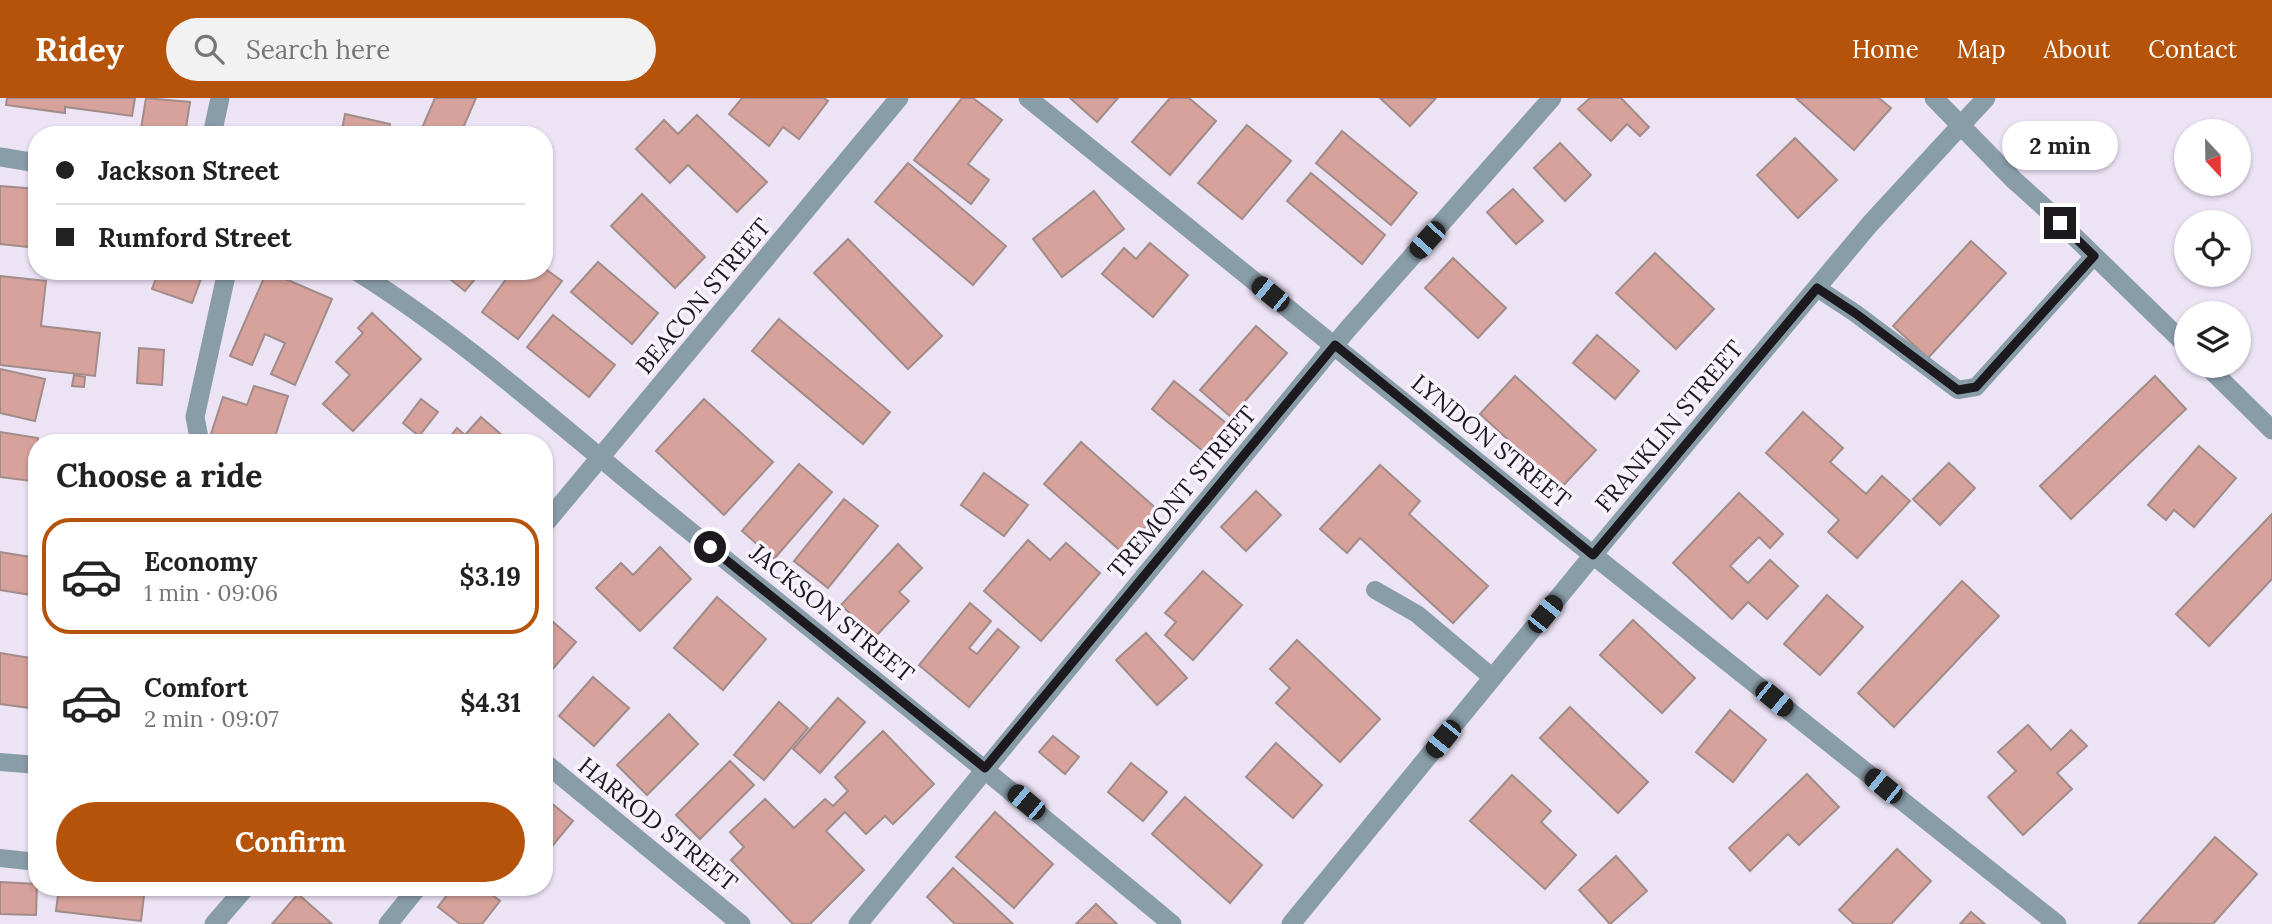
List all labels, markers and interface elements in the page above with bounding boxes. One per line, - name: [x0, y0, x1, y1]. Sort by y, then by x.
- search box: [166, 18, 656, 81]
- text: Ridey: [35, 28, 124, 70]
- icon: search: [190, 30, 228, 68]
- text: Search here: [246, 33, 390, 66]
- text: Home: [1852, 34, 1919, 65]
- text: Map: [1957, 34, 2006, 65]
- text: About: [2044, 34, 2110, 65]
- text: Contact: [2148, 34, 2237, 65]
- north arrow: [2174, 119, 2250, 196]
- map controls: [2174, 119, 2251, 378]
- callout: 2 min: [2002, 122, 2118, 170]
- text: 2 min: [2029, 131, 2091, 160]
- text: Jackson Street: [98, 154, 279, 187]
- route end: [2044, 207, 2076, 239]
- button: locate: [2174, 210, 2251, 287]
- street label: BEACON STREET: [629, 212, 777, 380]
- car: [1406, 217, 1449, 263]
- text: Rumford Street: [98, 221, 292, 254]
- car: [1248, 273, 1293, 315]
- button: layers: [2174, 301, 2251, 378]
- street label: FRANKLIN STREET: [1588, 334, 1750, 518]
- street label: LYNDON STREET: [1405, 367, 1577, 515]
- street label: TREMONT STREET: [1101, 400, 1263, 584]
- text: Choose a ride: [56, 455, 263, 496]
- route start: [694, 531, 726, 563]
- street label: JACKSON STREET: [743, 537, 920, 689]
- icon: car: [60, 545, 123, 608]
- text: Economy: [144, 545, 257, 578]
- text: $3.19: [460, 560, 521, 593]
- text: 1 min · 09:06: [144, 578, 278, 607]
- car: [1524, 591, 1567, 637]
- icon: car: [60, 671, 123, 734]
- text: Comfort: [144, 671, 248, 704]
- car: [1752, 678, 1797, 720]
- text: $4.31: [460, 686, 521, 719]
- text: 2 min · 09:07: [144, 704, 279, 733]
- car: [1422, 716, 1465, 762]
- street label: HARROD STREET: [572, 750, 744, 898]
- car: [1861, 765, 1906, 807]
- car: [1004, 780, 1049, 824]
- button: Confirm: [56, 802, 525, 882]

